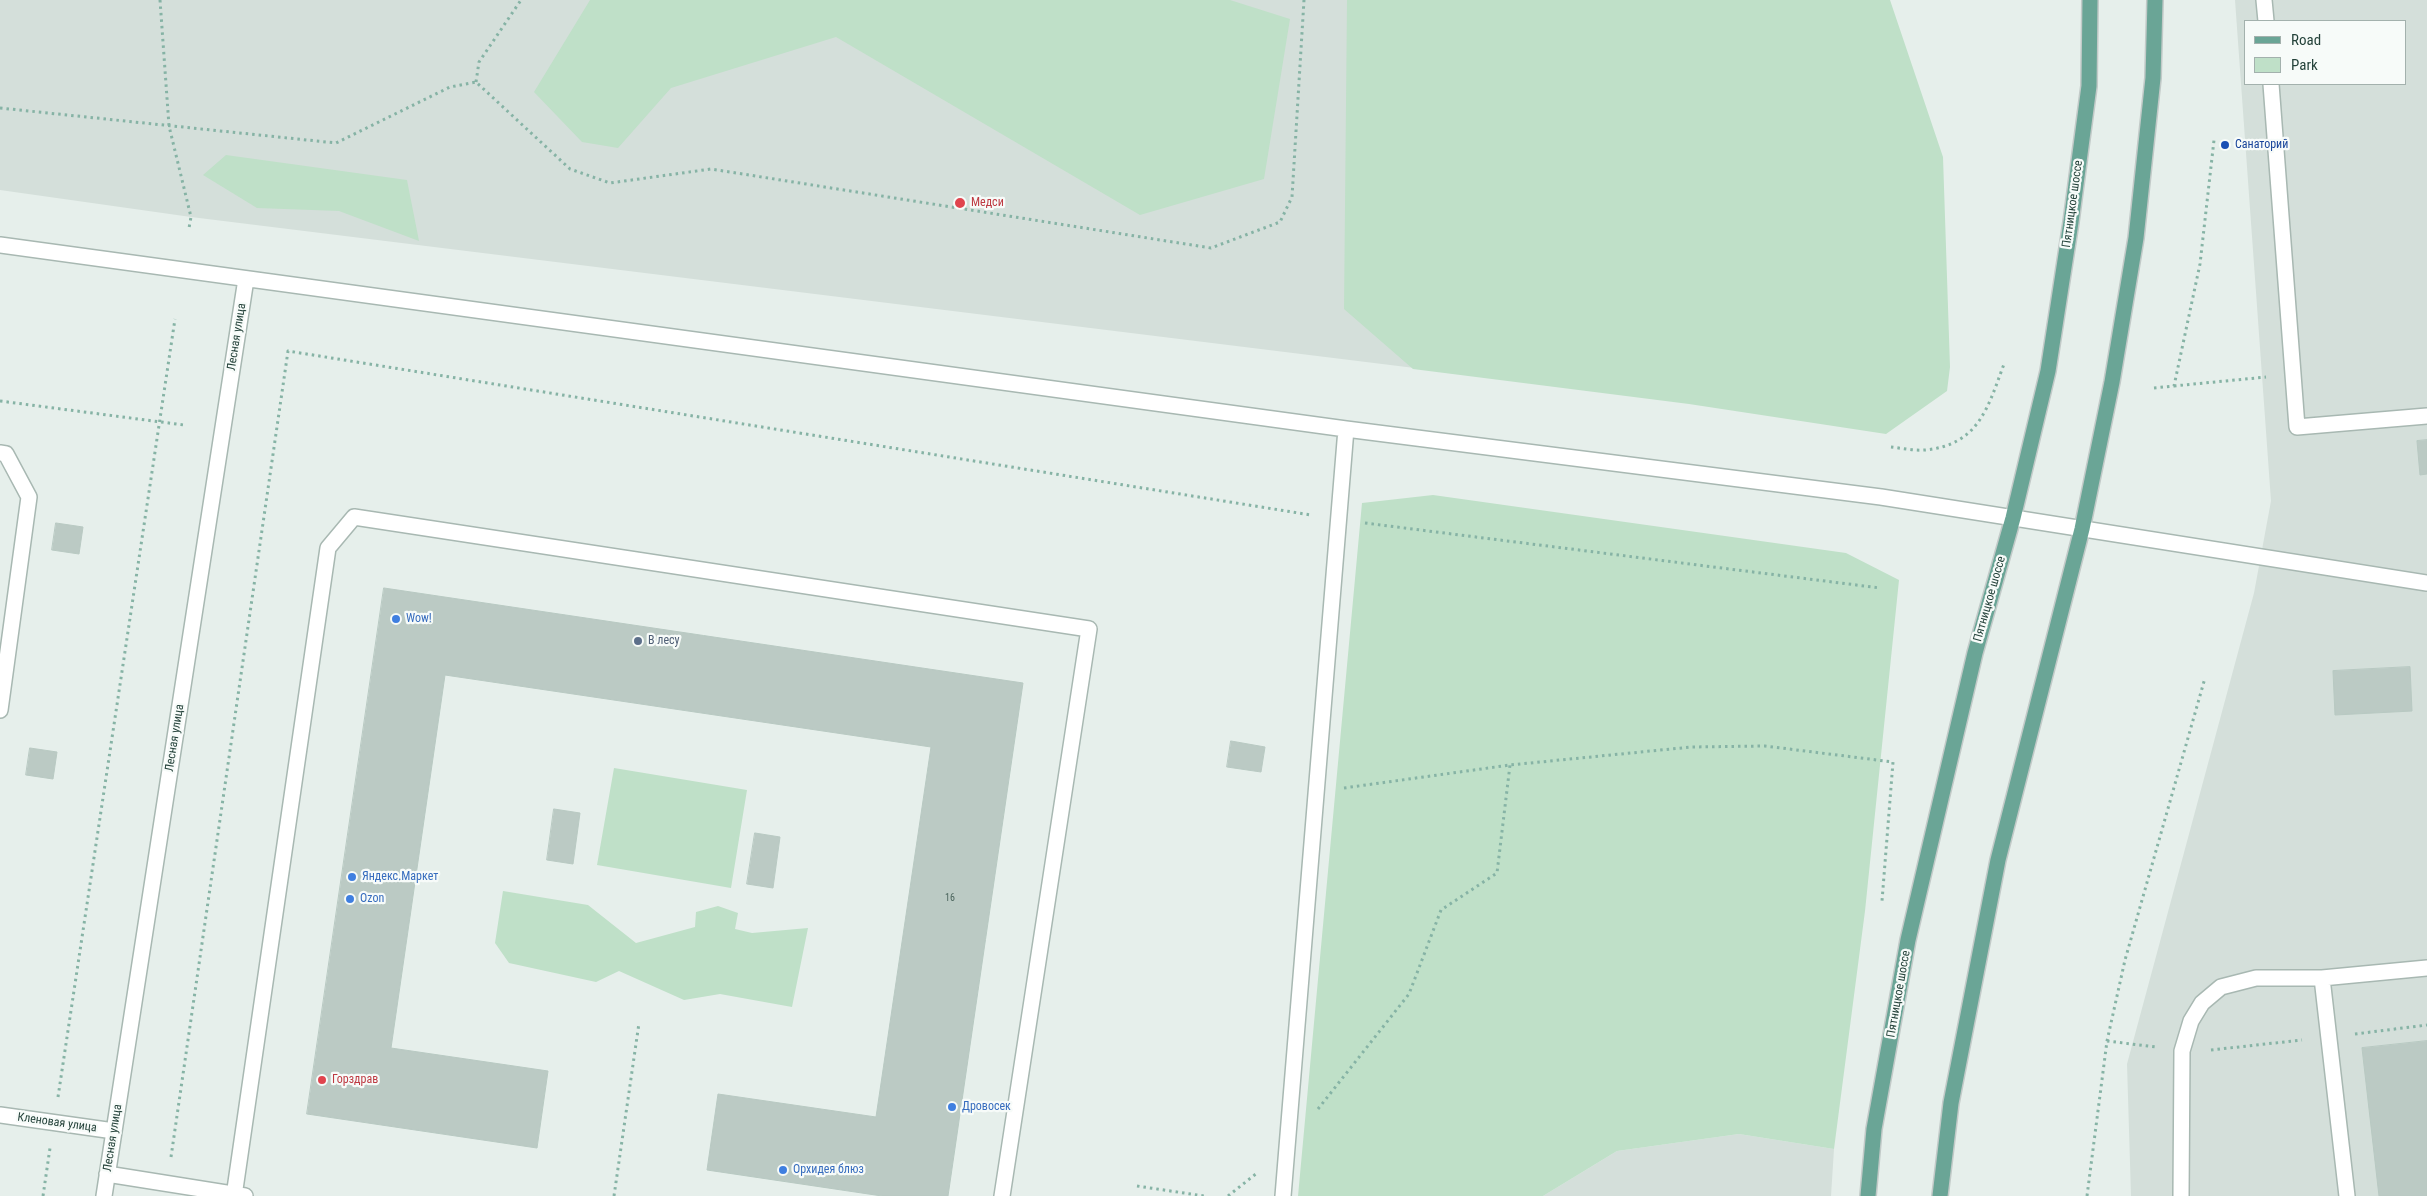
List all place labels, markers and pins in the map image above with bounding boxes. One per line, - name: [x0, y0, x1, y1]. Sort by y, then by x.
- place label: Санаторий: [2235, 138, 2288, 152]
- marker: Санаторий: [2219, 139, 2231, 151]
- marker: Медси: [953, 196, 967, 210]
- place label: Медси: [971, 196, 1004, 210]
- place label: Wow!: [406, 612, 432, 626]
- marker: Wow!: [390, 613, 402, 625]
- place label: В лесу: [648, 634, 680, 648]
- marker: В лесу: [632, 635, 644, 647]
- place label: Яндекс.Маркет: [362, 870, 438, 884]
- marker: Яндекс.Маркет: [346, 871, 358, 883]
- place label: Ozon: [360, 892, 384, 906]
- marker: Ozon: [344, 893, 356, 905]
- place label: Горздрав: [332, 1073, 378, 1087]
- marker: Горздрав: [316, 1074, 328, 1086]
- place label: Дровосек: [962, 1100, 1011, 1114]
- marker: Дровосек: [946, 1101, 958, 1113]
- place label: Орхидея блюз: [793, 1163, 864, 1177]
- marker: Орхидея блюз: [777, 1164, 789, 1176]

